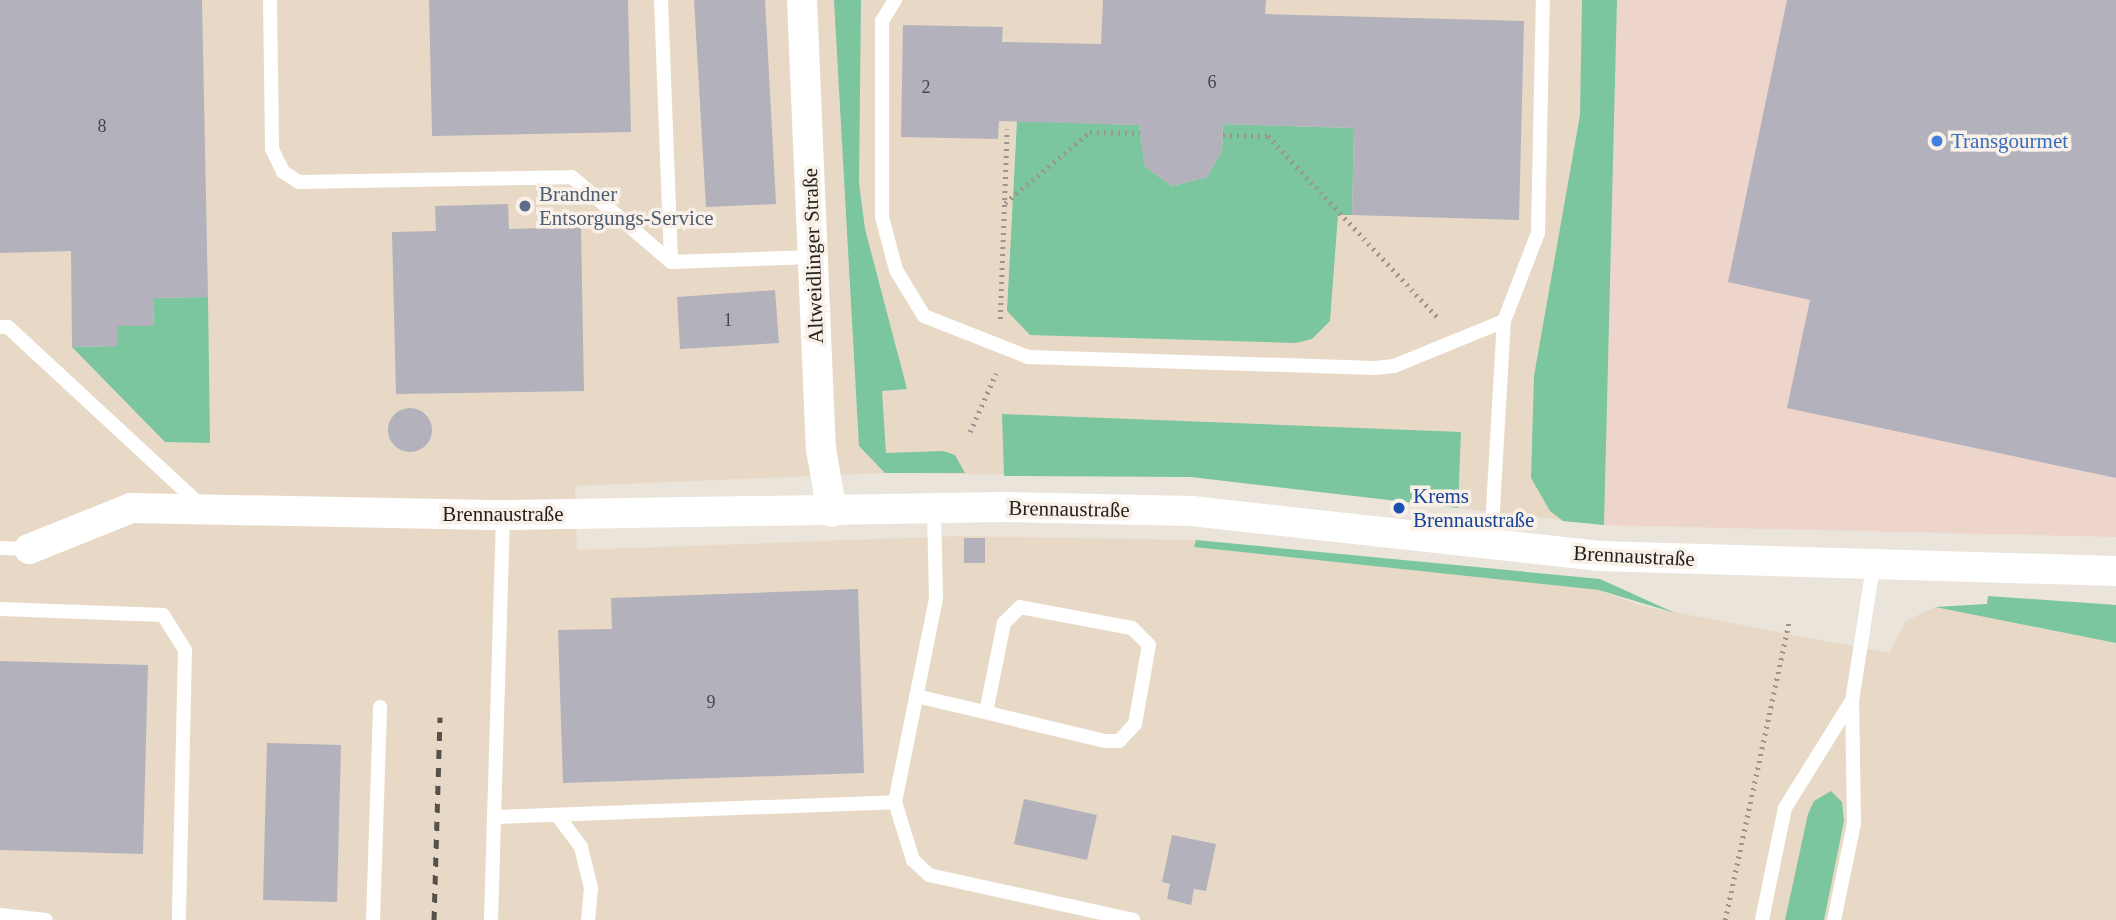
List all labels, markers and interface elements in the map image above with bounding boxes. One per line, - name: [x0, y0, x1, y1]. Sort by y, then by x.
- house number: 6: [1208, 71, 1216, 93]
- house number: 2: [922, 76, 930, 98]
- house number: 8: [98, 115, 106, 137]
- place label: Transgourmet: [1951, 128, 2068, 154]
- marker: Transgourmet: [1929, 133, 1945, 149]
- street label: Altweidlinger Straße: [797, 168, 829, 344]
- place label: Brandner Entsorgungs-Service: [539, 181, 714, 231]
- marker: Brandner Entsorgungs-Service: [517, 198, 533, 214]
- house number: 1: [724, 309, 732, 331]
- place label: Krems Brennaustraße: [1413, 483, 1534, 533]
- street label: Brennaustraße: [1008, 495, 1130, 523]
- marker: Krems Brennaustraße: [1391, 500, 1407, 516]
- street label: Brennaustraße: [442, 501, 564, 527]
- street label: Brennaustraße: [1573, 540, 1695, 572]
- house number: 9: [706, 691, 716, 713]

